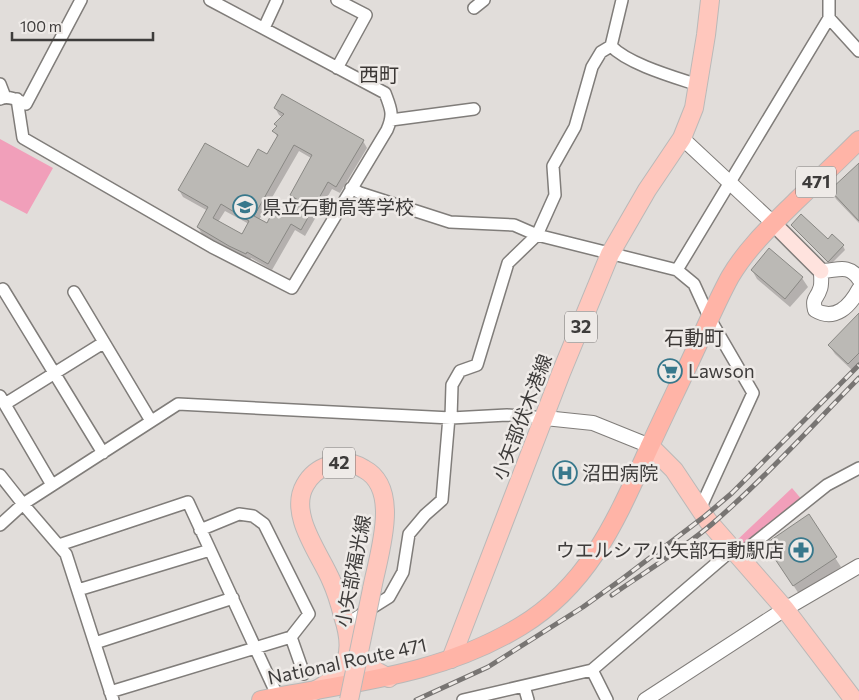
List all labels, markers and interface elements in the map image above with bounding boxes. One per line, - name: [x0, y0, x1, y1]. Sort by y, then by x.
- scale bar: [12, 10, 154, 42]
- text: 100 m: [20, 17, 62, 35]
- district label: 西町: [359, 62, 399, 86]
- road number: 471: [796, 166, 836, 198]
- school or university icon: 県立石動高等学校: [232, 194, 258, 220]
- place label: 県立石動高等学校: [262, 195, 414, 218]
- road number: 32: [565, 312, 597, 342]
- district label: 石動町: [664, 325, 724, 349]
- street label: 小矢部伏木港線: [487, 351, 556, 483]
- supermarket icon: Lawson: [657, 358, 683, 384]
- place label: Lawson: [688, 359, 755, 382]
- road number: 42: [323, 448, 355, 478]
- hospital icon: 沼田病院: [552, 460, 578, 486]
- place label: 沼田病院: [582, 461, 658, 484]
- street label: 小矢部福光線: [330, 513, 375, 629]
- pharmacy icon: ウエルシア小矢部石動駅店: [788, 537, 814, 563]
- place label: ウエルシア小矢部石動駅店: [556, 538, 784, 561]
- street label: National Route 471: [265, 632, 429, 689]

